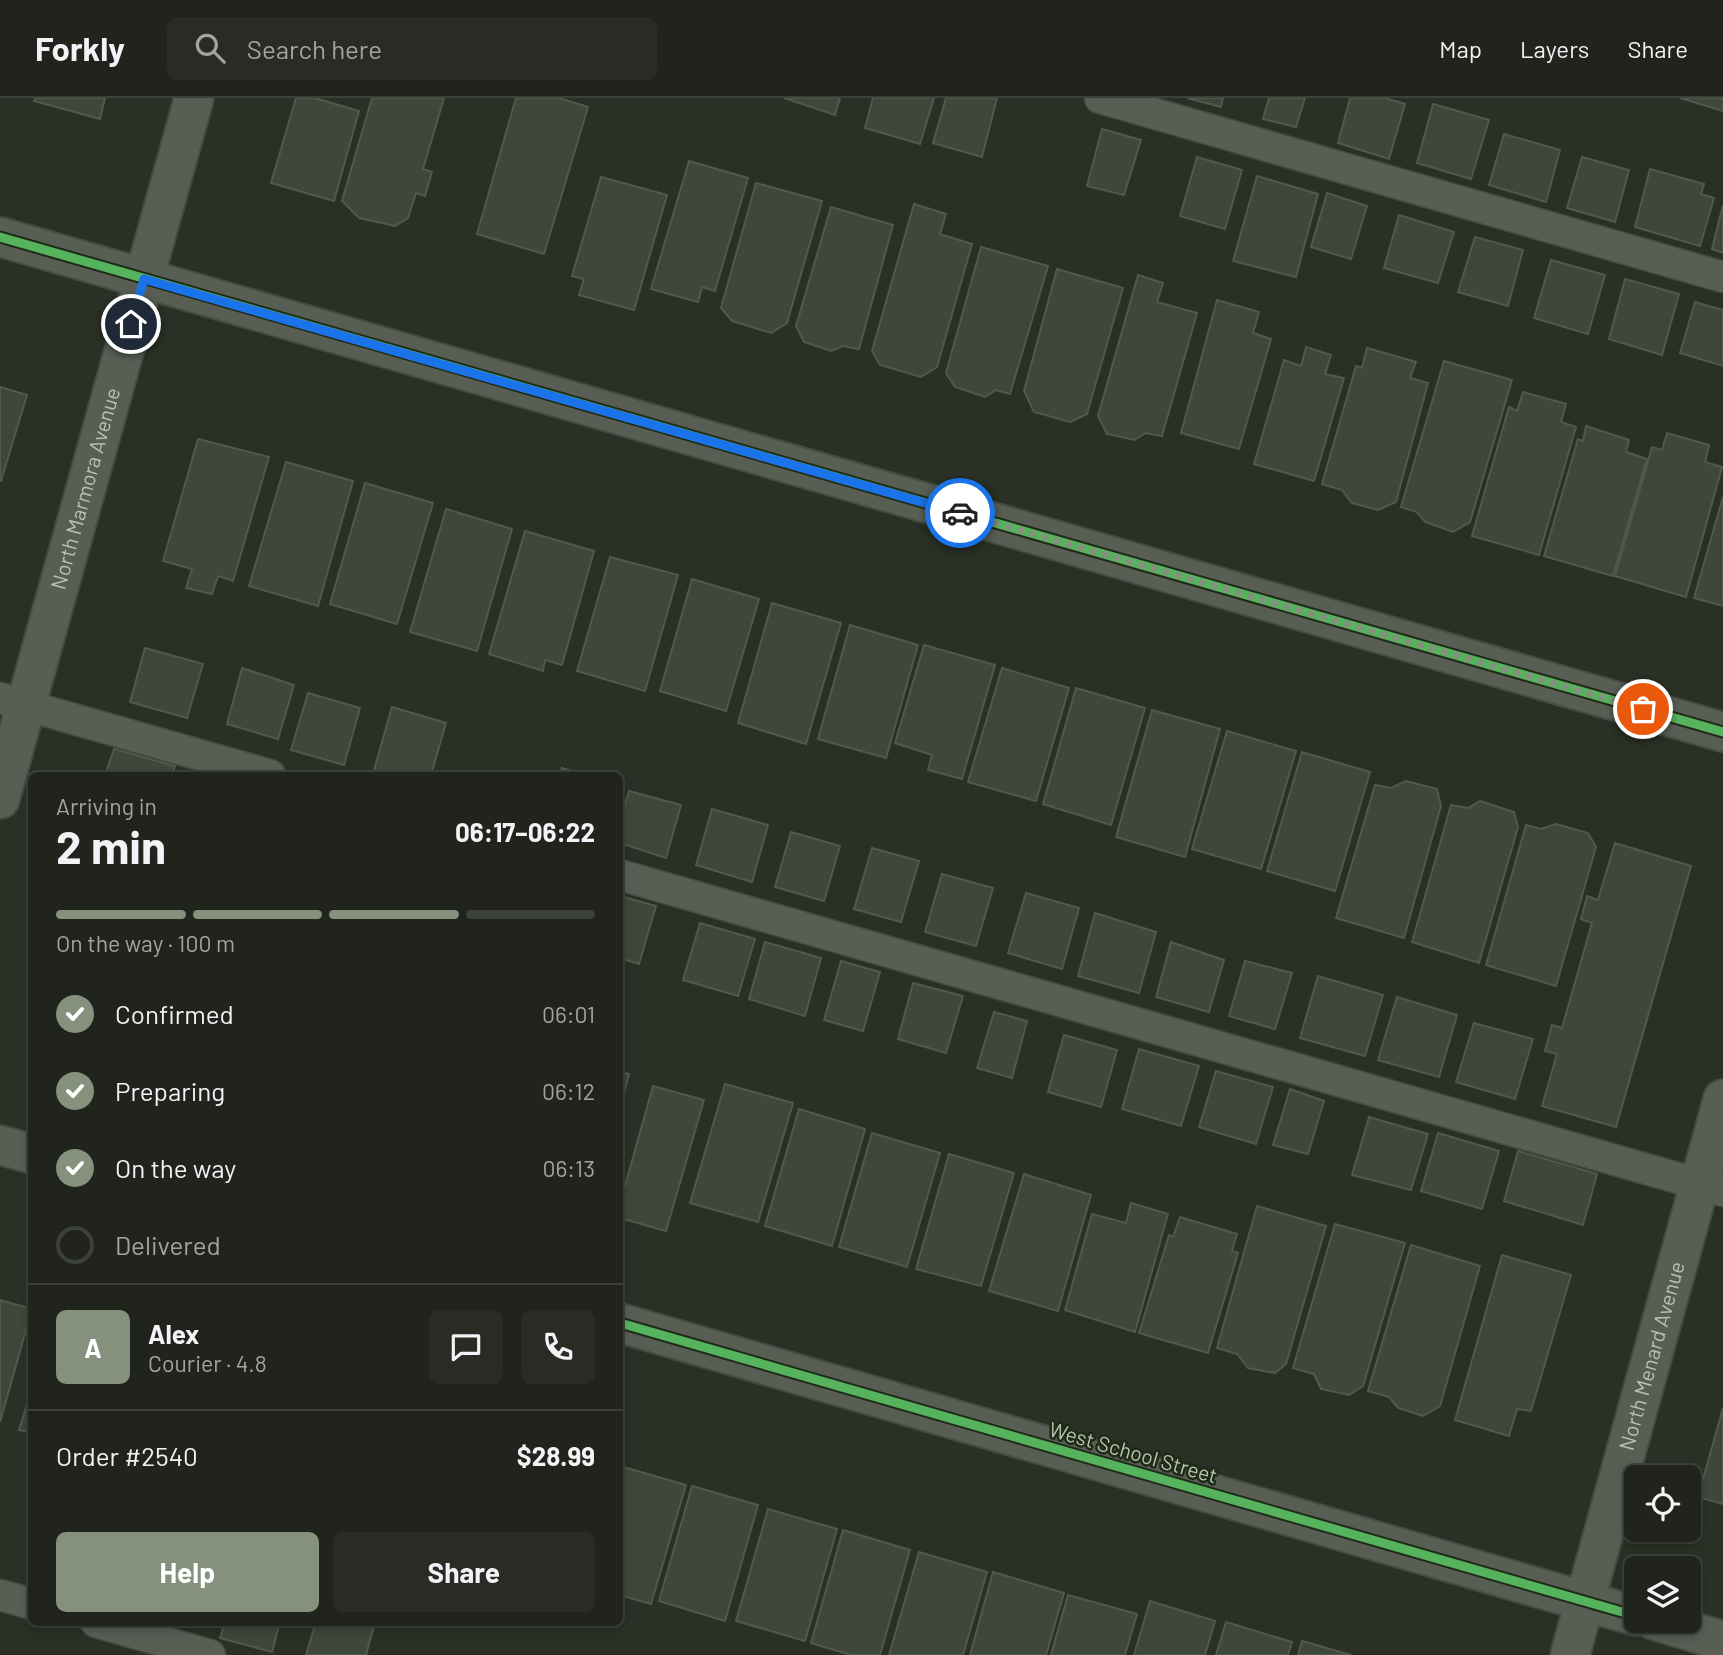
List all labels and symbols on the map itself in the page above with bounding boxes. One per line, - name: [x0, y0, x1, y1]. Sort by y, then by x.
- pin: [101, 294, 161, 354]
- street label: North Marmora Avenue: [45, 385, 124, 592]
- courier: [925, 478, 995, 548]
- pin: [1613, 679, 1673, 739]
- street label: North Menard Avenue: [1613, 1258, 1689, 1453]
- street label: West School Street: [1046, 1416, 1220, 1488]

